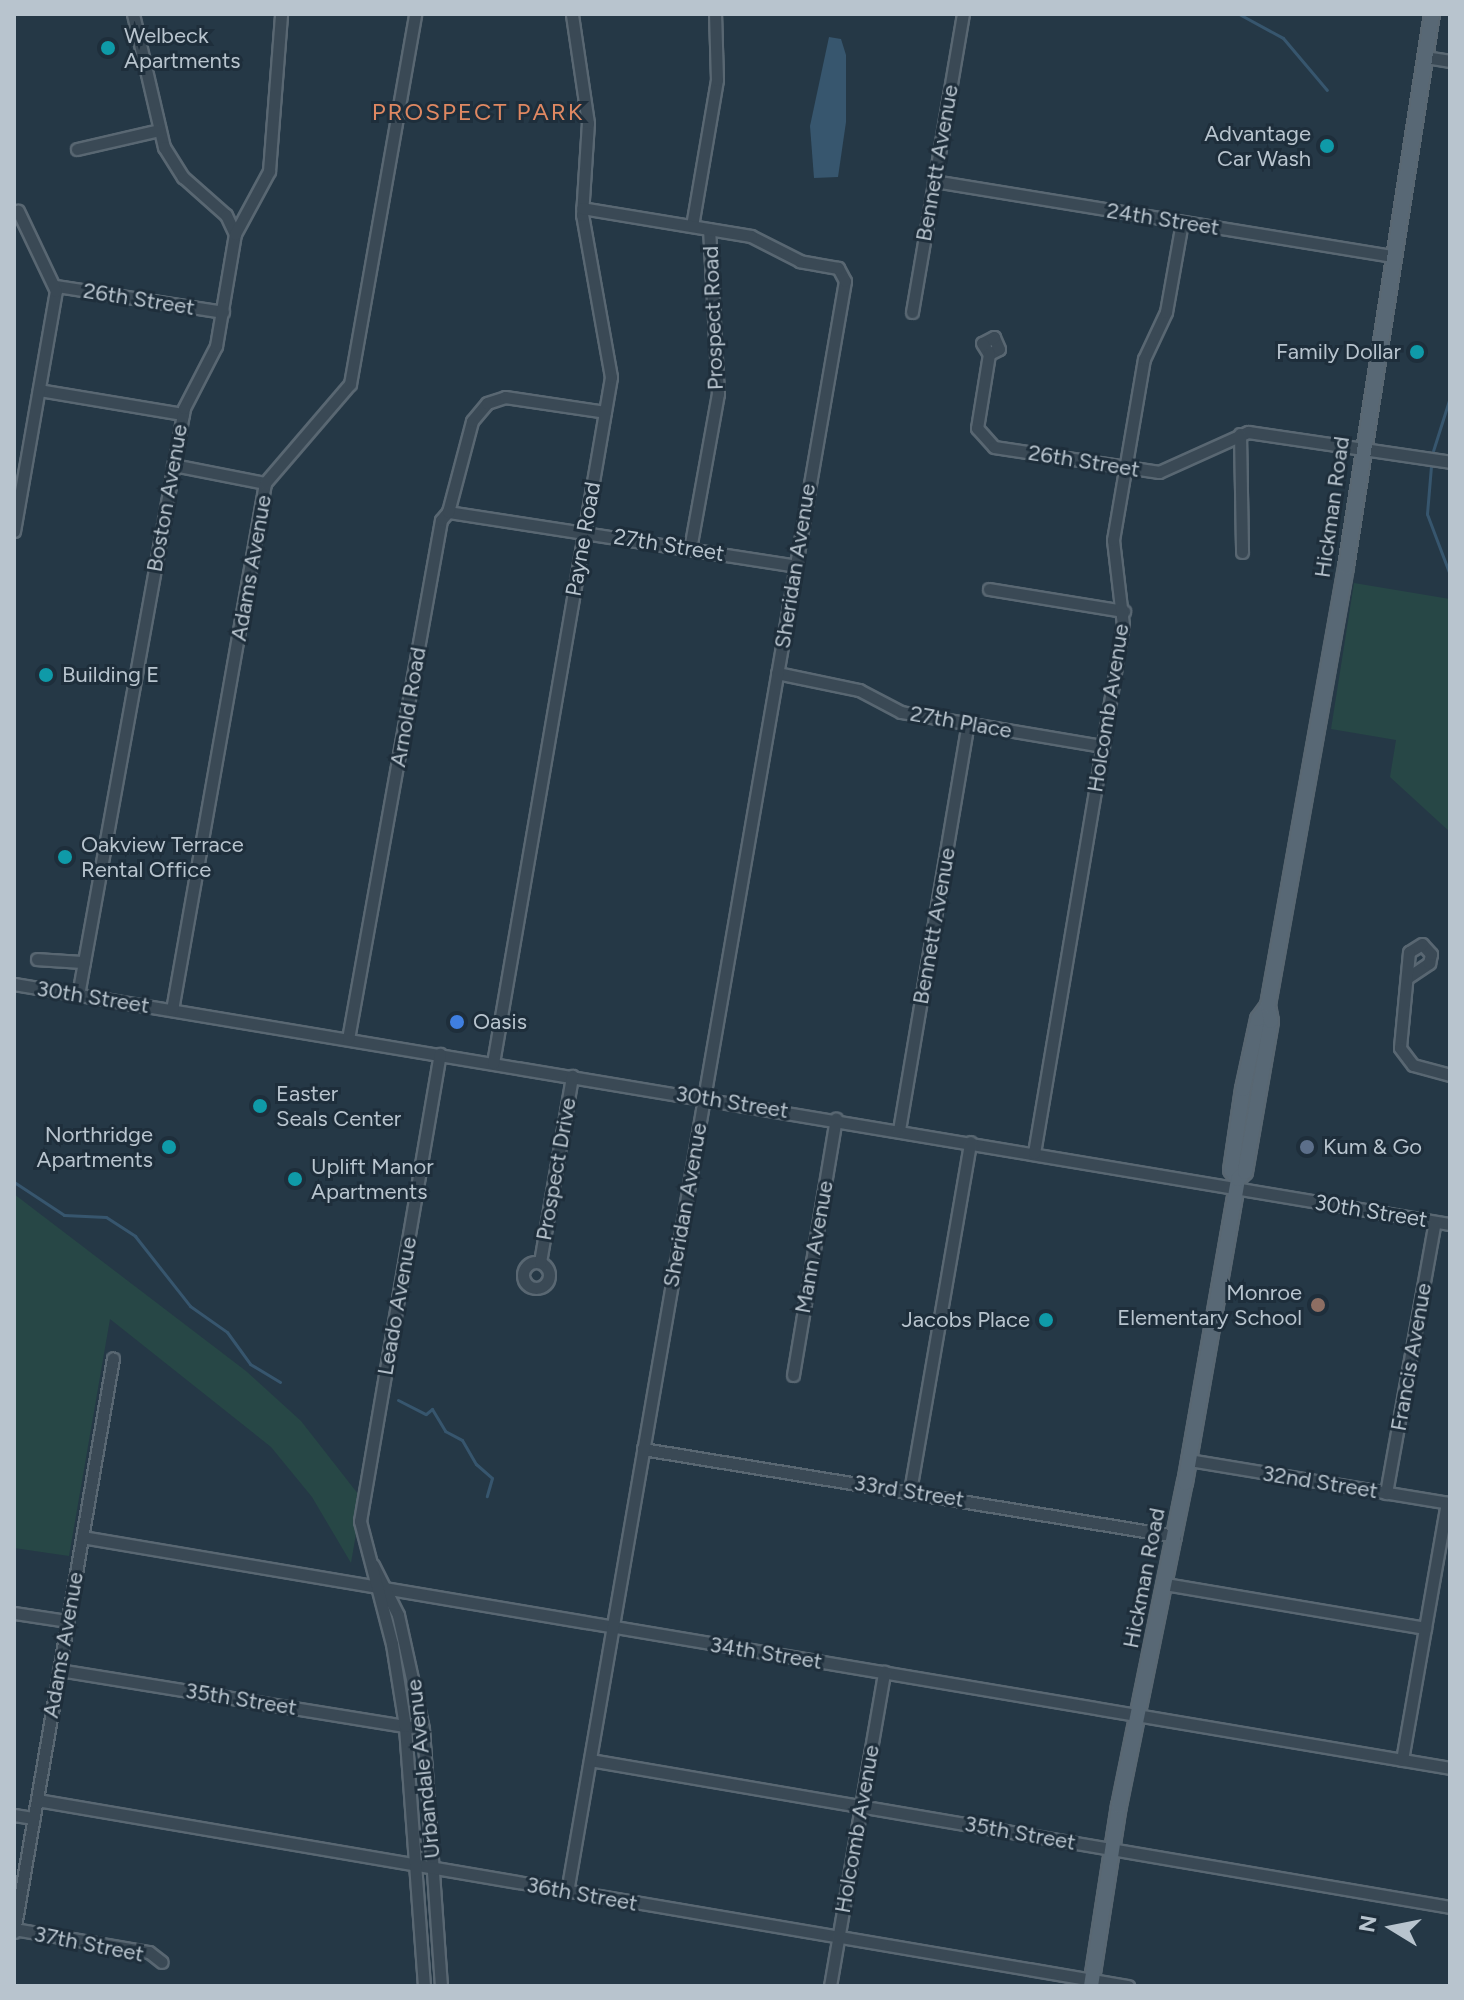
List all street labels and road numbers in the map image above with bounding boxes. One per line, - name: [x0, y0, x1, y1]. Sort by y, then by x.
- street label: Bennett Avenue: [910, 83, 964, 243]
- street label: 24th Street: [1105, 197, 1221, 241]
- street label: Prospect Road: [697, 245, 729, 391]
- street label: 26th Street: [81, 277, 197, 321]
- street label: Boston Avenue: [141, 422, 193, 574]
- street label: Hickman Road: [1309, 435, 1355, 579]
- street label: 26th Street: [1026, 439, 1142, 483]
- street label: Payne Road: [560, 480, 606, 598]
- street label: Sheridan Avenue: [769, 482, 821, 650]
- street label: Adams Avenue: [225, 493, 277, 643]
- street label: 27th Street: [612, 523, 726, 567]
- street label: Holcomb Avenue: [1082, 622, 1134, 794]
- street label: Arnold Road: [384, 645, 432, 769]
- street label: 27th Place: [908, 700, 1014, 744]
- street label: Bennett Avenue: [907, 846, 961, 1006]
- street label: 30th Street: [35, 975, 151, 1019]
- street label: 30th Street: [674, 1080, 790, 1124]
- street label: Prospect Drive: [530, 1095, 582, 1243]
- street label: Sheridan Avenue: [658, 1121, 712, 1289]
- street label: Mann Avenue: [789, 1179, 839, 1315]
- street label: 30th Street: [1313, 1189, 1429, 1233]
- street label: Leado Avenue: [372, 1235, 422, 1377]
- street label: Francis Avenue: [1385, 1281, 1437, 1433]
- street label: 32nd Street: [1260, 1460, 1380, 1504]
- street label: 33rd Street: [852, 1469, 966, 1513]
- street label: Hickman Road: [1117, 1506, 1171, 1650]
- street label: Adams Avenue: [37, 1570, 89, 1720]
- street label: 34th Street: [708, 1631, 824, 1675]
- street label: 35th Street: [184, 1677, 298, 1721]
- street label: Urbandale Avenue: [400, 1678, 446, 1860]
- street label: Holcomb Avenue: [829, 1743, 885, 1915]
- street label: 35th Street: [962, 1810, 1078, 1856]
- street label: 36th Street: [525, 1871, 639, 1917]
- street label: 37th Street: [32, 1920, 146, 1968]

